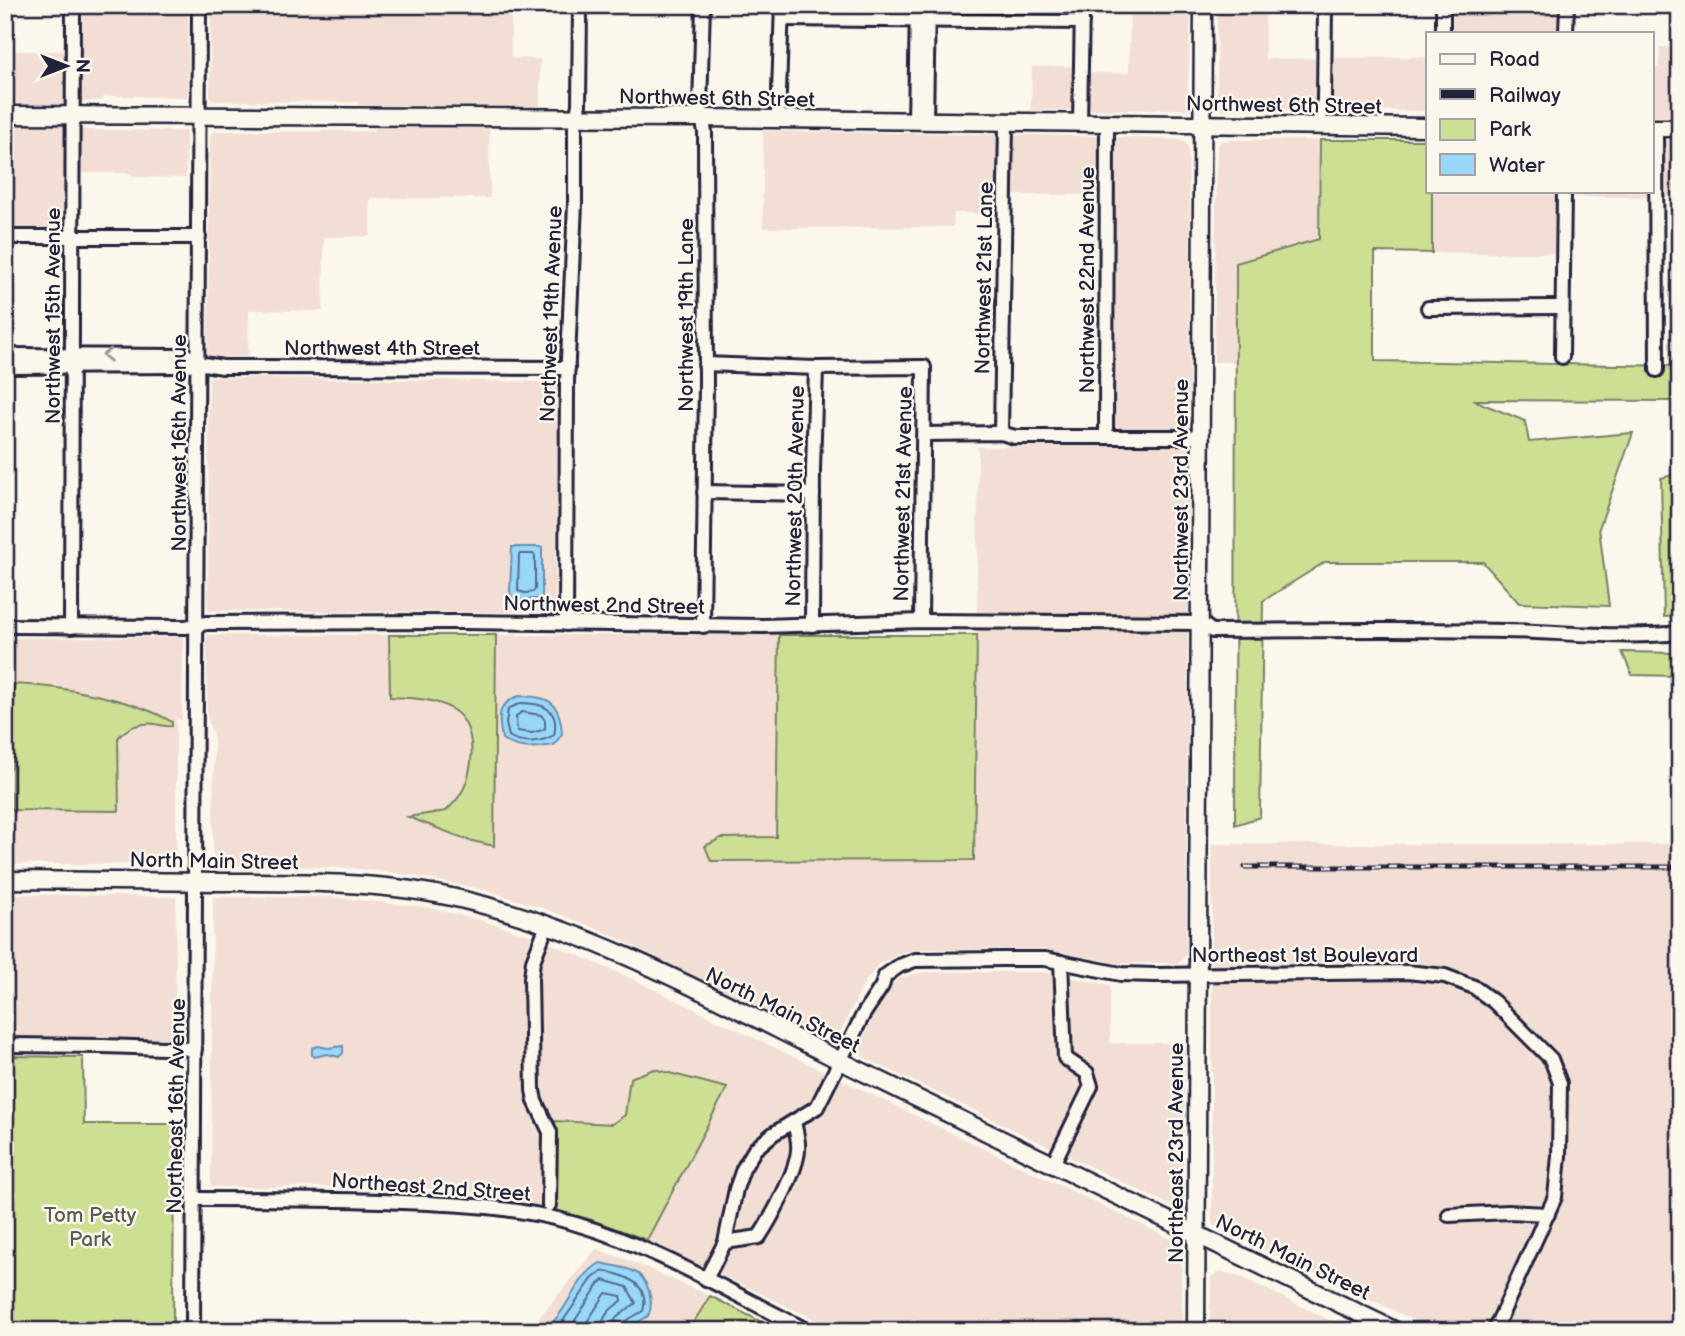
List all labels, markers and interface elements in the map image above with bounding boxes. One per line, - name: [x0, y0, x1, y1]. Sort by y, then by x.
- north arrow: [32, 32, 102, 102]
- legend: [1426, 32, 1654, 192]
- text: Road: [1489, 47, 1540, 72]
- text: N: [70, 59, 93, 73]
- text: Railway: [1489, 83, 1561, 108]
- street label: Northwest 6th Street: [619, 84, 816, 113]
- street label: Northwest 6th Street: [1186, 91, 1383, 120]
- text: Park: [1489, 117, 1532, 142]
- text: Water: [1489, 153, 1545, 178]
- street label: Northwest 22nd Avenue: [1075, 166, 1100, 394]
- street label: Northwest 21st Lane: [970, 181, 999, 375]
- street label: Northwest 19th Avenue: [535, 205, 568, 423]
- street label: Northwest 15th Avenue: [41, 208, 66, 424]
- street label: Northwest 19th Lane: [674, 218, 699, 412]
- street label: Northwest 16th Avenue: [167, 334, 192, 552]
- street label: Northwest 4th Street: [284, 336, 481, 361]
- one-way arrow: [101, 347, 111, 363]
- street label: Northwest 23rd Avenue: [1169, 379, 1194, 601]
- street label: Northwest 20th Avenue: [781, 385, 810, 607]
- street label: Northwest 21st Avenue: [889, 386, 918, 602]
- street label: Northwest 2nd Street: [503, 591, 706, 620]
- street label: North Main Street: [129, 848, 299, 875]
- street label: Northeast 1st Boulevard: [1192, 943, 1418, 968]
- street label: North Main Street: [701, 962, 865, 1059]
- street label: Northeast 16th Avenue: [162, 998, 191, 1214]
- street label: Northeast 23rd Avenue: [1164, 1043, 1189, 1263]
- street label: Northeast 2nd Street: [331, 1168, 532, 1207]
- park label: Tom Petty Park: [44, 1203, 137, 1252]
- street label: North Main Street: [1211, 1209, 1375, 1306]

